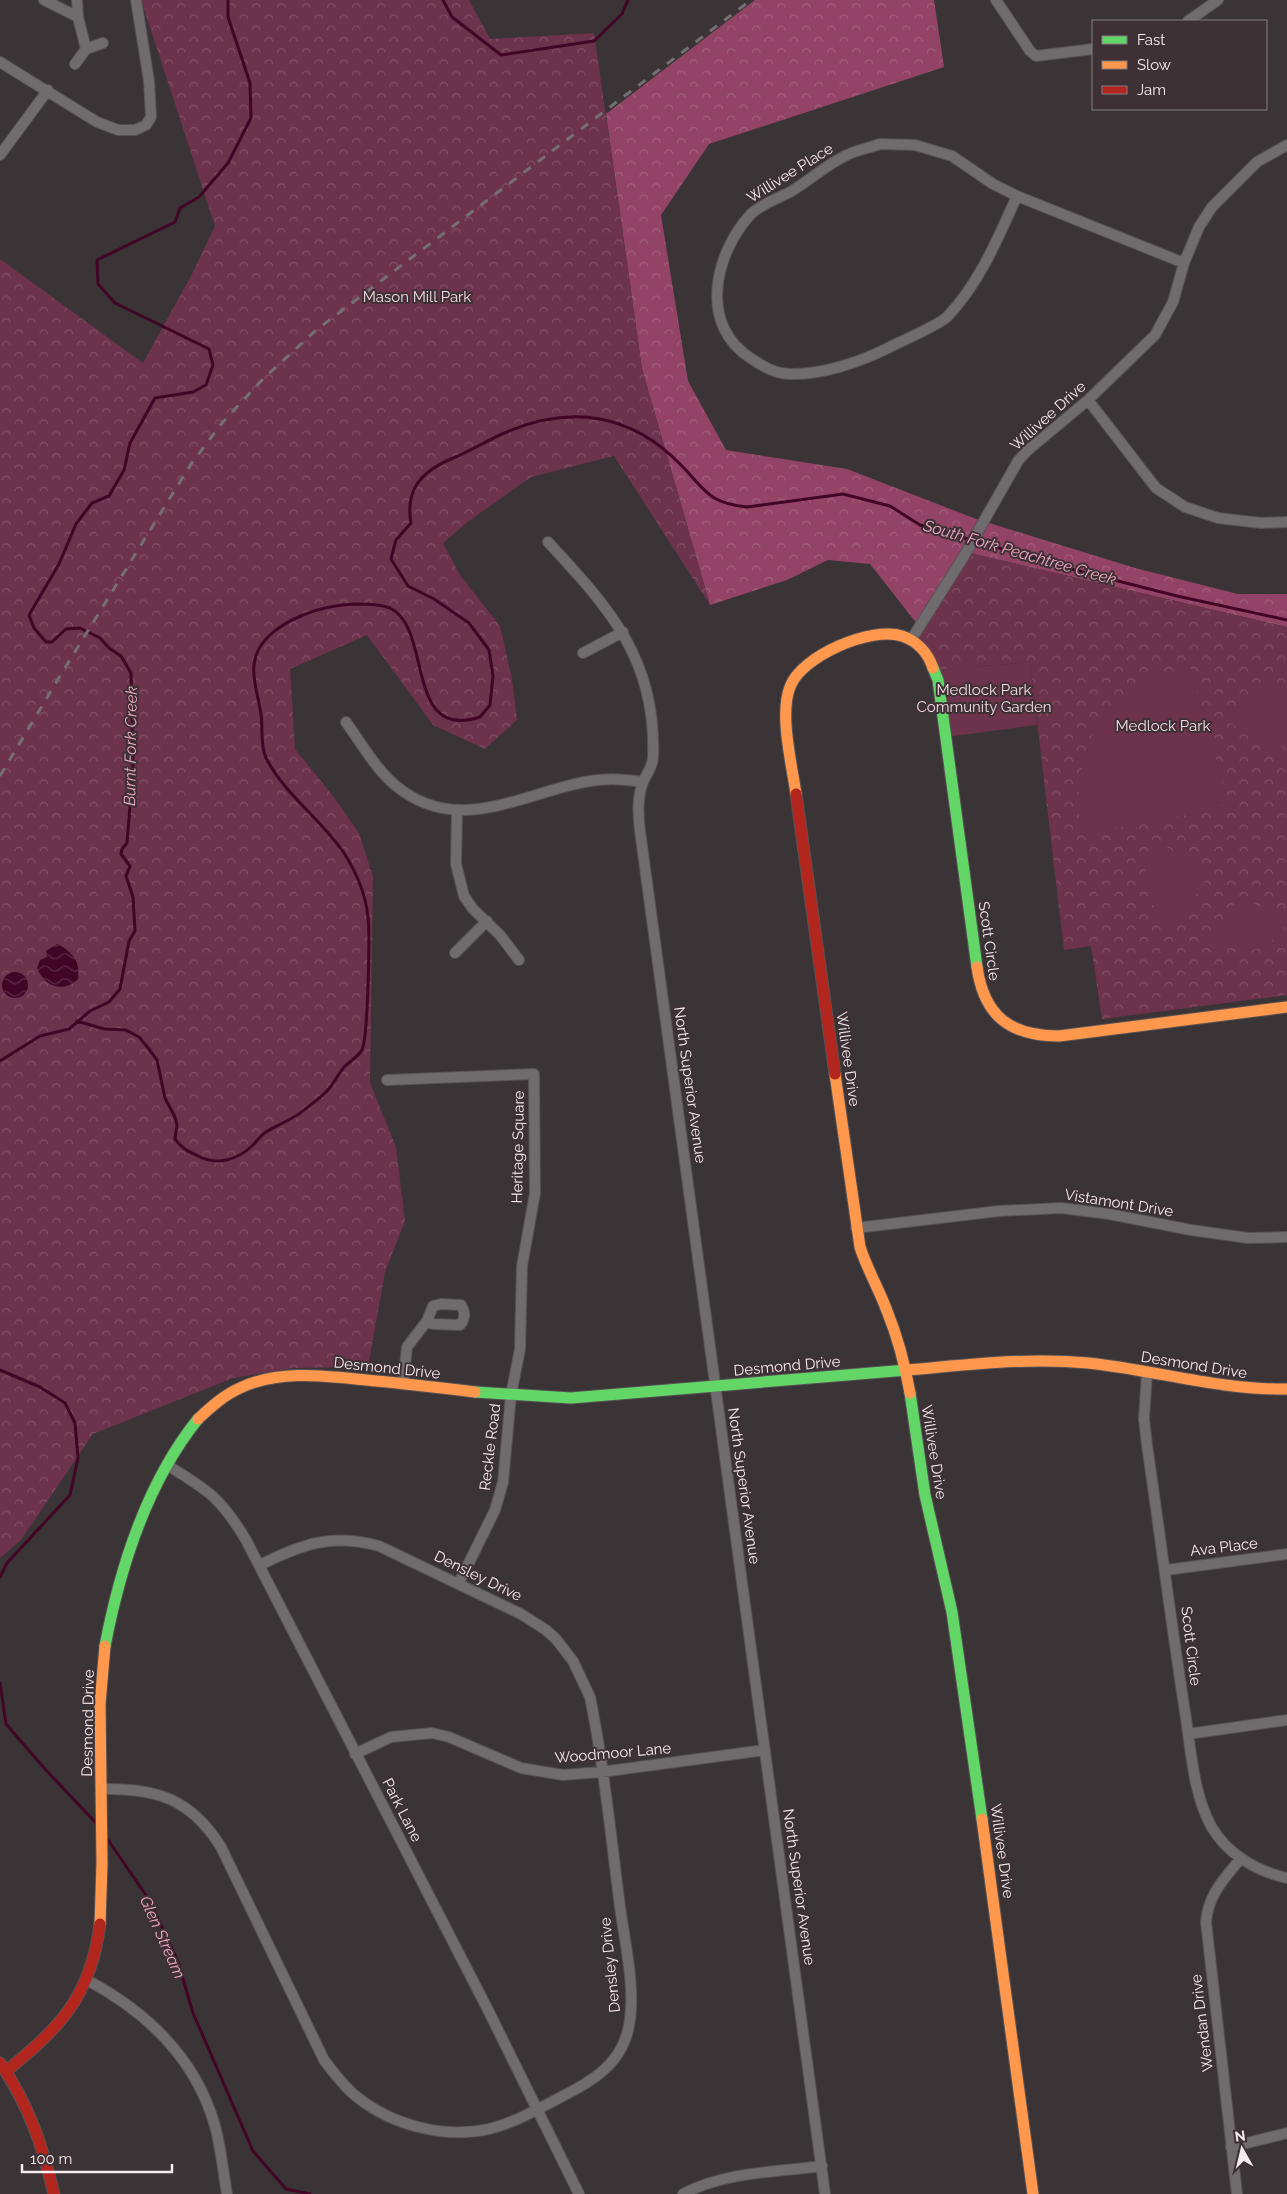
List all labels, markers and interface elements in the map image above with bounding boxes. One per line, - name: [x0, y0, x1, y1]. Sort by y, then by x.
- legend: [1092, 20, 1267, 110]
- text: Fast: [1137, 31, 1165, 49]
- text: Slow: [1137, 56, 1171, 74]
- text: Jam: [1137, 81, 1166, 99]
- street label: Willivee Place: [744, 139, 837, 207]
- park label: Mason Mill Park: [363, 288, 471, 306]
- street label: Willivee Drive: [1007, 377, 1090, 455]
- water label: South Fork Peachtree Creek: [920, 516, 1119, 589]
- park label: Medlock Park Community Garden: [916, 681, 1052, 716]
- water label: Burnt Fork Creek: [120, 685, 141, 806]
- park label: Medlock Park: [1116, 717, 1210, 735]
- street label: Scott Circle: [975, 900, 1003, 982]
- street label: North Superior Avenue: [670, 1006, 710, 1165]
- street label: Willivee Drive: [832, 1011, 864, 1108]
- street label: Heritage Square: [508, 1090, 528, 1203]
- street label: Vistamont Drive: [1063, 1186, 1175, 1221]
- street label: Desmond Drive: [1140, 1348, 1249, 1382]
- street label: Desmond Drive: [733, 1352, 841, 1380]
- street label: Desmond Drive: [333, 1353, 441, 1383]
- street label: Reckle Road: [476, 1403, 504, 1491]
- street label: Willivee Drive: [918, 1404, 950, 1501]
- street label: North Superior Avenue: [724, 1407, 764, 1566]
- street label: Ava Place: [1189, 1534, 1259, 1560]
- street label: Densley Drive: [431, 1547, 525, 1605]
- street label: Scott Circle: [1177, 1605, 1205, 1687]
- street label: Desmond Drive: [78, 1669, 98, 1777]
- street label: Woodmoor Lane: [554, 1739, 672, 1767]
- street label: Park Lane: [378, 1775, 426, 1845]
- street label: Willivee Drive: [986, 1803, 1018, 1900]
- street label: North Superior Avenue: [779, 1808, 819, 1967]
- water label: Glen Stream: [136, 1893, 189, 1981]
- street label: Densley Drive: [596, 1916, 624, 2013]
- street label: Wendan Drive: [1187, 1973, 1217, 2073]
- north arrow: [1217, 2124, 1267, 2174]
- text: N: [1234, 2127, 1247, 2145]
- scale bar: [22, 2142, 172, 2174]
- text: 100 m: [30, 2150, 72, 2168]

